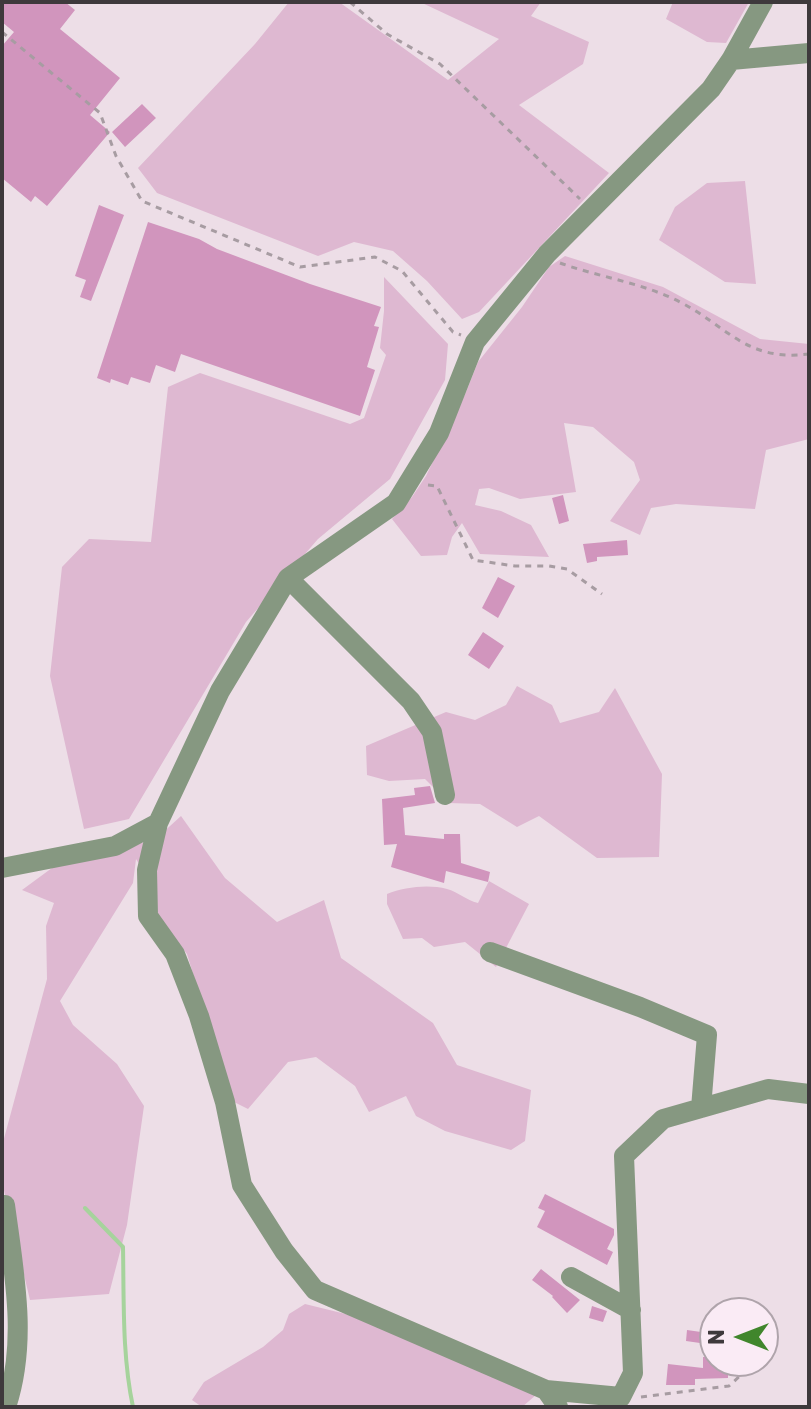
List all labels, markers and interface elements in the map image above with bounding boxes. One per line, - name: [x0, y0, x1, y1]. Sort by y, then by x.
- north arrow: [699, 1297, 779, 1377]
- text: N: [703, 1329, 730, 1345]

